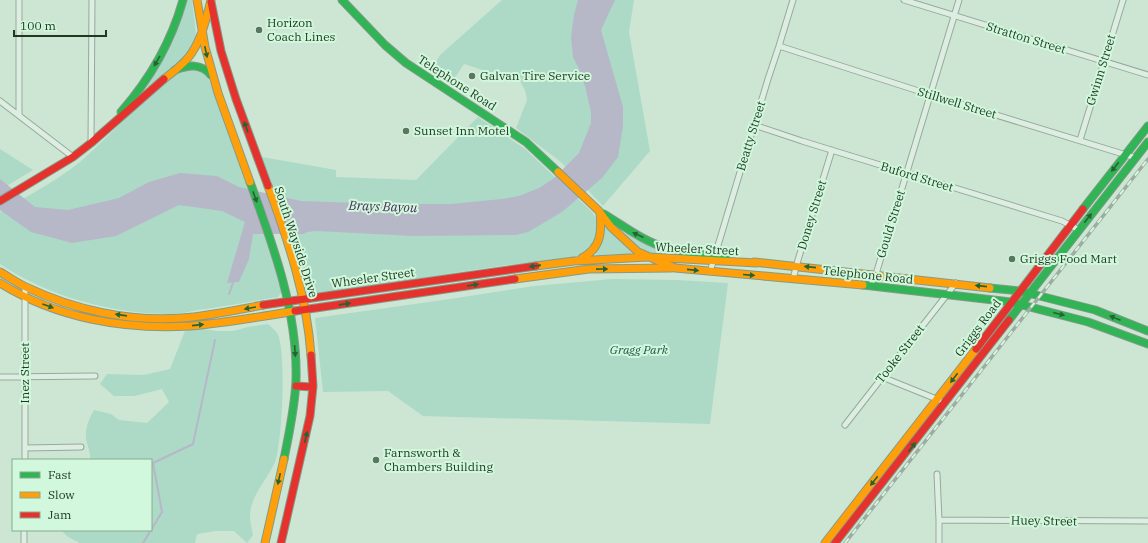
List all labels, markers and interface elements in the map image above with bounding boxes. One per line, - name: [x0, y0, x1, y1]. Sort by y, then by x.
- scale bar: [14, 12, 106, 38]
- place label: Horizon Coach Lines: [267, 15, 336, 44]
- text: 100 m: [20, 18, 56, 33]
- street label: Stratton Street: [985, 18, 1068, 57]
- marker: Horizon Coach Lines: [254, 25, 264, 35]
- street label: Gwinn Street: [1083, 32, 1118, 107]
- one-way arrow: [204, 46, 210, 58]
- street label: Telephone Road: [415, 52, 499, 114]
- one-way arrow: [154, 55, 161, 67]
- place label: Galvan Tire Service: [480, 68, 590, 83]
- marker: Galvan Tire Service: [467, 71, 477, 81]
- street label: Stillwell Street: [916, 83, 998, 122]
- street label: Beatty Street: [733, 99, 768, 173]
- one-way arrow: [243, 121, 249, 133]
- place label: Sunset Inn Motel: [414, 123, 510, 138]
- marker: Sunset Inn Motel: [401, 126, 411, 136]
- street label: Buford Street: [879, 158, 955, 195]
- one-way arrow: [1111, 162, 1120, 173]
- street label: Doney Street: [794, 178, 829, 252]
- street label: South Wayside Drive: [271, 184, 322, 299]
- street label: Gould Street: [873, 188, 908, 260]
- one-way arrow: [252, 191, 258, 203]
- water label: Brays Bayou: [347, 197, 418, 216]
- one-way arrow: [1084, 213, 1093, 224]
- one-way arrow: [633, 232, 644, 238]
- street label: Wheeler Street: [655, 239, 739, 258]
- place label: Griggs Food Mart: [1020, 251, 1117, 266]
- marker: Griggs Food Mart: [1007, 254, 1017, 264]
- street label: Telephone Road: [822, 262, 914, 287]
- one-way arrow: [529, 263, 541, 269]
- street label: Wheeler Street: [330, 264, 415, 291]
- one-way arrow: [804, 264, 816, 271]
- one-way arrow: [596, 266, 609, 272]
- one-way arrow: [687, 267, 699, 273]
- one-way arrow: [743, 272, 755, 279]
- one-way arrow: [467, 282, 479, 288]
- one-way arrow: [975, 283, 987, 289]
- street label: Griggs Road: [951, 296, 1004, 359]
- one-way arrow: [338, 301, 351, 307]
- one-way arrow: [42, 304, 54, 310]
- one-way arrow: [244, 305, 256, 311]
- one-way arrow: [115, 312, 127, 318]
- one-way arrow: [1053, 312, 1066, 318]
- one-way arrow: [1108, 314, 1120, 320]
- street label: Tooke Street: [872, 321, 927, 386]
- one-way arrow: [192, 322, 204, 329]
- park label: Gragg Park: [610, 342, 669, 357]
- street label: Inez Street: [17, 343, 32, 403]
- one-way arrow: [291, 345, 298, 357]
- one-way arrow: [949, 372, 958, 383]
- one-way arrow: [303, 431, 309, 443]
- one-way arrow: [907, 441, 916, 452]
- place label: Farnsworth & Chambers Building: [384, 445, 493, 474]
- marker: Farnsworth & Chambers Building: [371, 455, 381, 465]
- legend: [12, 459, 152, 531]
- text: Fast: [48, 467, 72, 482]
- one-way arrow: [276, 473, 282, 485]
- one-way arrow: [870, 475, 879, 486]
- text: Slow: [48, 487, 75, 502]
- text: Jam: [48, 507, 72, 522]
- street label: Huey Street: [1011, 512, 1077, 529]

